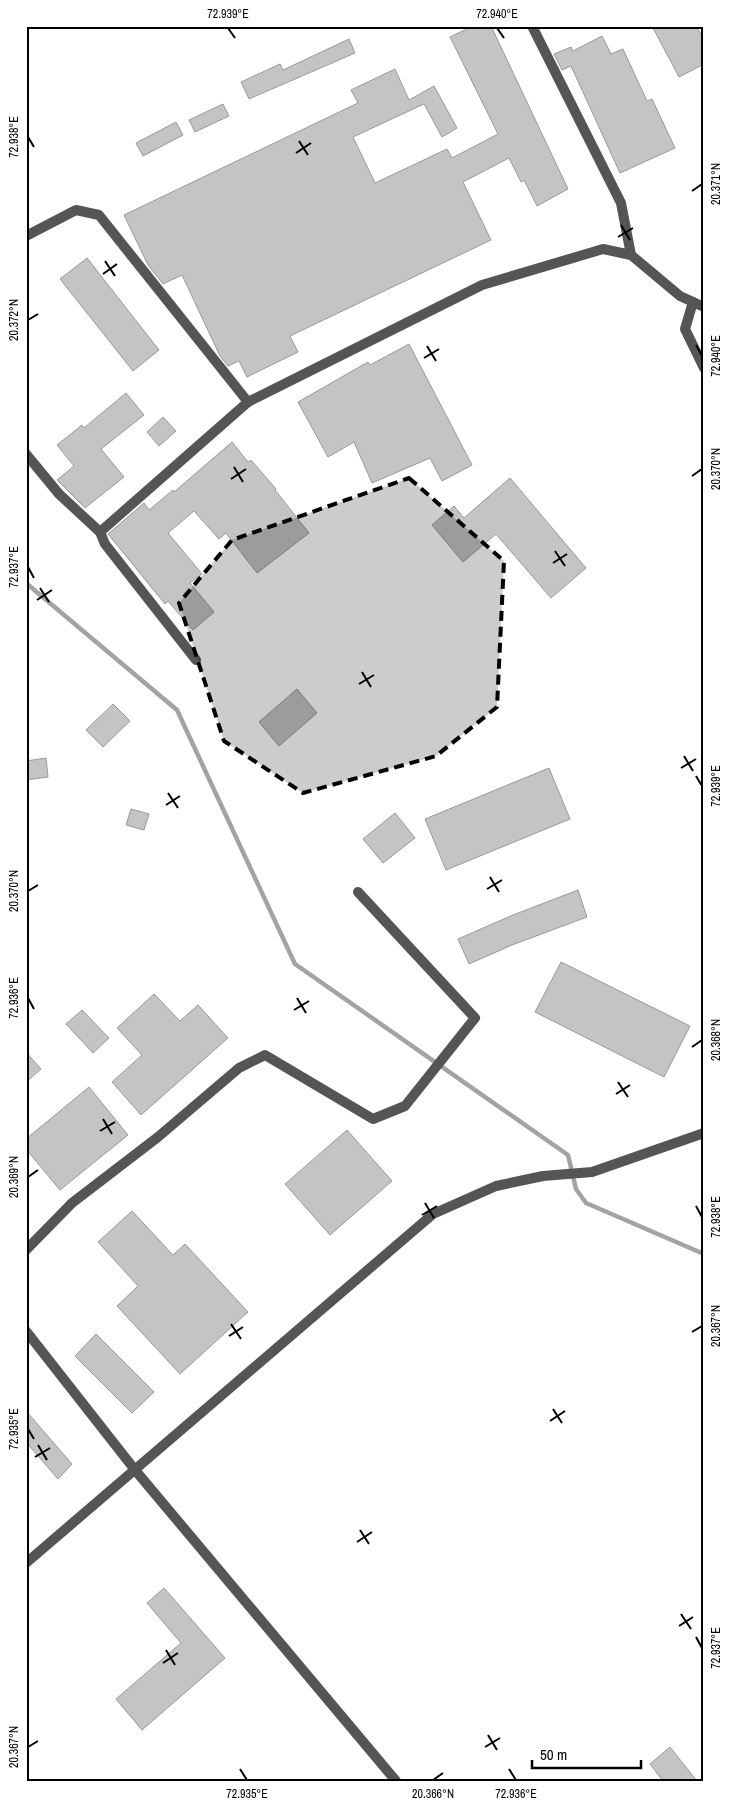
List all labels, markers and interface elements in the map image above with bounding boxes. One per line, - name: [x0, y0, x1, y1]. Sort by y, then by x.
- text: 72.939°E: [207, 6, 249, 22]
- text: 72.940°E: [476, 6, 518, 22]
- text: 72.938°E: [6, 116, 22, 158]
- text: 20.371°N: [708, 163, 724, 205]
- text: 20.372°N: [6, 299, 22, 341]
- text: 72.940°E: [708, 335, 724, 377]
- text: 20.370°N: [708, 448, 724, 490]
- text: 72.937°E: [6, 546, 22, 588]
- text: 72.939°E: [708, 765, 724, 807]
- text: 20.370°N: [6, 870, 22, 912]
- text: 72.936°E: [6, 977, 22, 1019]
- text: 20.368°N: [708, 1019, 724, 1061]
- text: 20.369°N: [6, 1156, 22, 1198]
- text: 72.938°E: [708, 1196, 724, 1238]
- text: 20.367°N: [708, 1305, 724, 1347]
- text: 72.935°E: [6, 1408, 22, 1450]
- text: 72.937°E: [708, 1627, 724, 1669]
- text: 20.367°N: [6, 1726, 22, 1768]
- scale bar: [532, 1737, 641, 1769]
- text: 50 m: [540, 1744, 567, 1765]
- text: 72.935°E: [226, 1786, 268, 1802]
- text: 20.366°N: [412, 1786, 454, 1802]
- text: 72.936°E: [495, 1786, 537, 1802]

